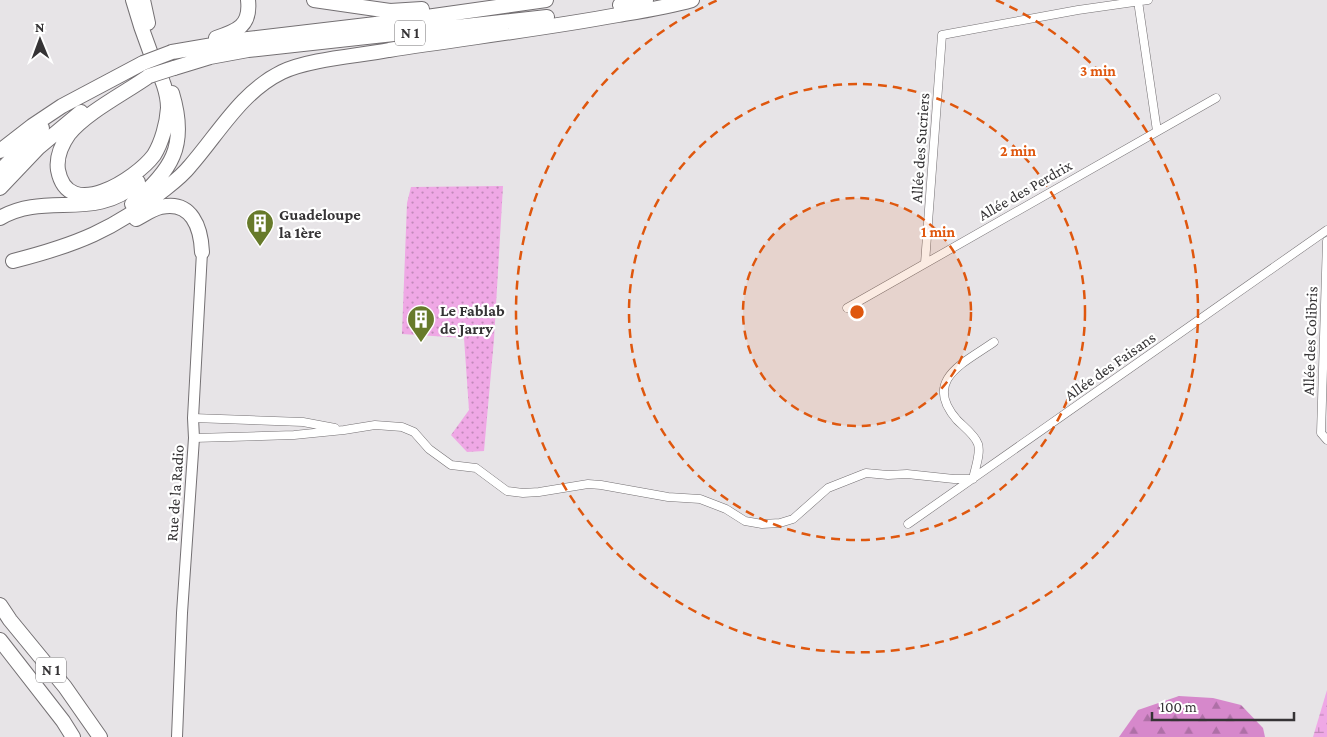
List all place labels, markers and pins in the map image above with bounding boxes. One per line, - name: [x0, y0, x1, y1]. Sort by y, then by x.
- place label: Guadeloupe la 1ère: [279, 206, 361, 241]
- building icon: Guadeloupe la 1ère: [245, 208, 275, 247]
- place label: Le Fablab de Jarry: [440, 302, 505, 337]
- centre of rings: [848, 303, 866, 321]
- building icon: Le Fablab de Jarry: [406, 304, 436, 343]

